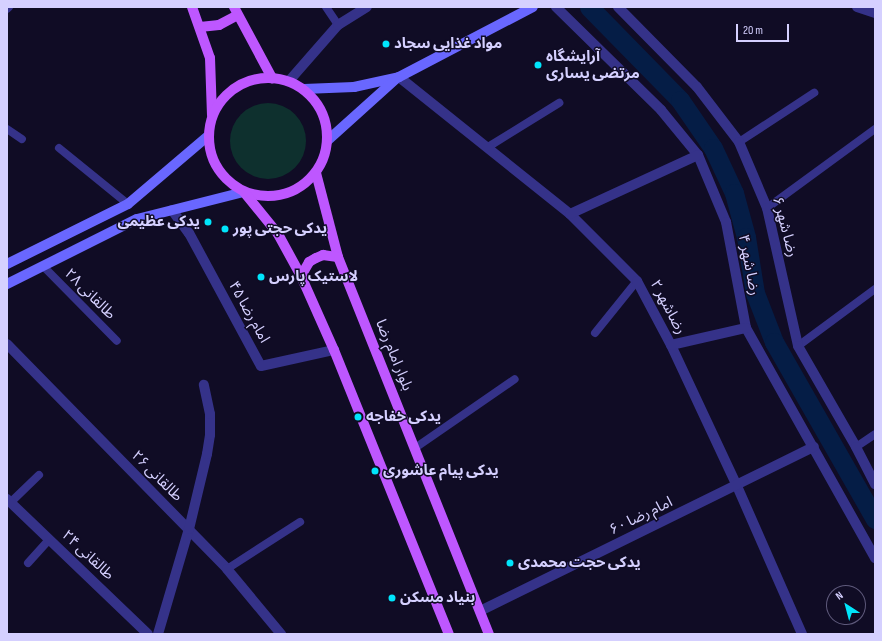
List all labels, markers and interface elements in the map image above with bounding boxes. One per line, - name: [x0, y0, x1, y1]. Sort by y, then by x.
- scale bar: [738, 16, 791, 42]
- text: 20 m: [743, 23, 763, 38]
- place label: مواد غذایی سجاد: [394, 35, 502, 53]
- marker: مواد غذایی سجاد: [381, 39, 391, 49]
- place label: آرایشگاه مرتضی یساری: [546, 47, 640, 82]
- marker: آرایشگاه مرتضی یساری: [533, 60, 543, 70]
- street label: رضا شهر ۶: [768, 195, 802, 259]
- place label: یدکی عظیمی: [118, 213, 200, 231]
- marker: یدکی عظیمی: [203, 217, 213, 227]
- place label: یدکی حجتی پور: [233, 220, 327, 238]
- marker: یدکی حجتی پور: [220, 224, 230, 234]
- street label: رضا شهر ۴: [734, 233, 764, 297]
- street label: طالقانی ۲۸: [61, 265, 119, 323]
- place label: لاستیک پارس: [269, 268, 358, 286]
- marker: لاستیک پارس: [256, 272, 266, 282]
- street label: رضاشهر ۲: [646, 277, 690, 337]
- street label: امام رضا ۴۵: [225, 278, 273, 346]
- street label: بلوار امام رضا: [372, 317, 416, 393]
- place label: یدکی خفاجه: [366, 408, 441, 426]
- marker: یدکی خفاجه: [353, 412, 363, 422]
- street label: طالقانی ۲۶: [128, 447, 186, 505]
- place label: یدکی پیام عاشوری: [383, 462, 499, 480]
- marker: یدکی پیام عاشوری: [370, 466, 380, 476]
- street label: امام رضا ۶۰: [607, 493, 675, 539]
- street label: طالقانی ۲۴: [58, 526, 118, 584]
- place label: یدکی حجت محمدی: [518, 554, 641, 572]
- marker: یدکی حجت محمدی: [505, 558, 515, 568]
- north arrow: [826, 585, 866, 625]
- place label: بنیاد مسکن: [400, 589, 475, 607]
- text: N: [833, 589, 845, 603]
- marker: بنیاد مسکن: [387, 593, 397, 603]

